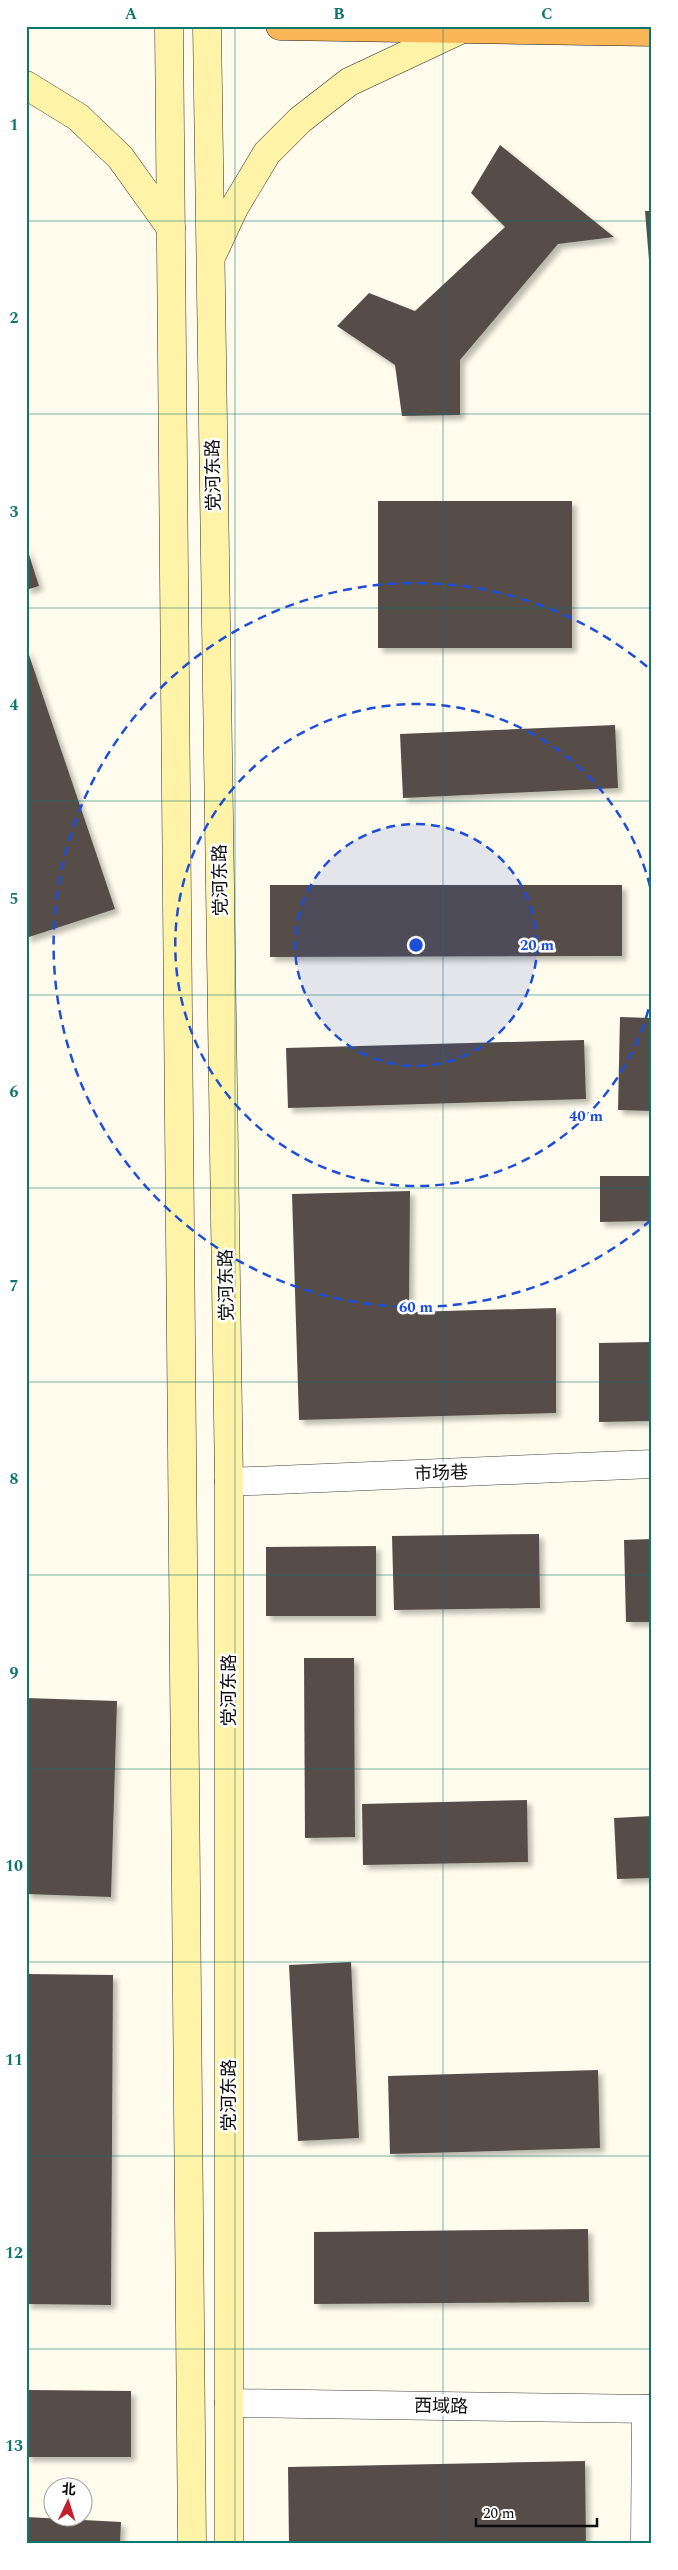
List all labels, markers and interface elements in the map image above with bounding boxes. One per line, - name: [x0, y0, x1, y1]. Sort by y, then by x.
- text: A: [125, 2, 138, 26]
- text: B: [333, 2, 345, 26]
- text: C: [541, 2, 553, 26]
- text: 1: [10, 113, 18, 137]
- text: 2: [10, 306, 19, 330]
- street label: 党河东路: [199, 439, 228, 511]
- text: 3: [10, 500, 19, 524]
- text: 4: [10, 693, 19, 717]
- street label: 党河东路: [206, 844, 235, 916]
- text: 5: [10, 887, 18, 911]
- text: 20 m: [520, 934, 555, 957]
- centre of rings: [407, 936, 425, 954]
- text: 6: [10, 1080, 19, 1104]
- text: 40 m: [569, 1105, 604, 1128]
- street label: 党河东路: [212, 1249, 241, 1321]
- text: 7: [10, 1274, 19, 1298]
- text: 60 m: [399, 1296, 434, 1319]
- street label: 市场巷: [414, 1459, 468, 1488]
- text: 8: [10, 1467, 19, 1491]
- street label: 党河东路: [216, 1654, 243, 1726]
- text: 9: [10, 1661, 19, 1685]
- text: 10: [5, 1854, 23, 1878]
- text: 11: [5, 2048, 23, 2072]
- street label: 党河东路: [216, 2059, 243, 2131]
- text: 12: [5, 2241, 23, 2265]
- street label: 西域路: [414, 2393, 468, 2420]
- text: 13: [5, 2434, 23, 2458]
- north arrow: [42, 2478, 92, 2528]
- text: 北: [61, 2479, 77, 2500]
- scale bar: [476, 2495, 597, 2527]
- text: 20 m: [483, 2502, 515, 2525]

